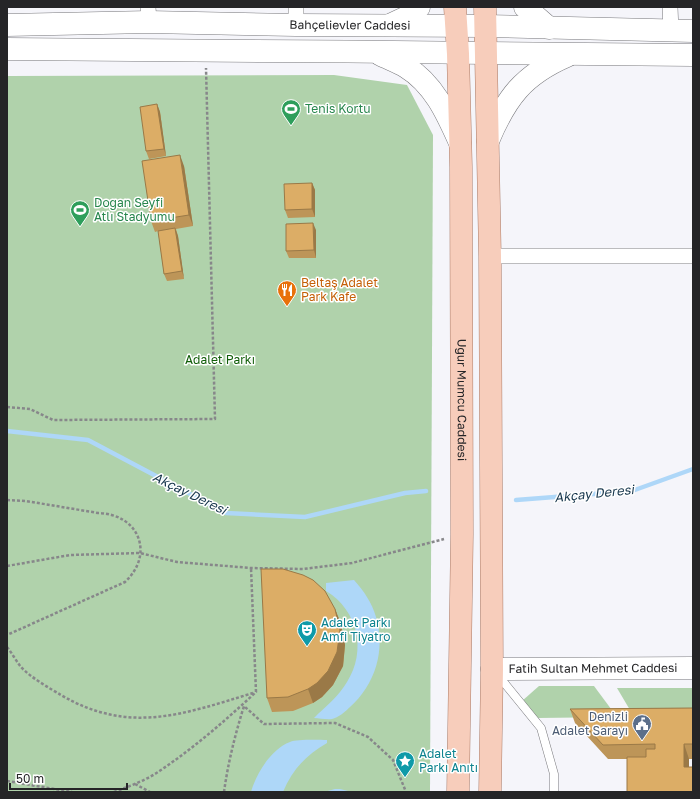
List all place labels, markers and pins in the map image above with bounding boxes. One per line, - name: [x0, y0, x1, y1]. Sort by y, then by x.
- sports icon: Tenis Kortu: [280, 98, 302, 126]
- place label: Tenis Kortu: [305, 101, 371, 116]
- place label: Doğan Seyfi Atlı Stadyumu: [94, 195, 175, 224]
- sports icon: Doğan Seyfi Atlı Stadyumu: [69, 199, 91, 227]
- place label: Beltaş Adalet Park Kafe: [301, 275, 378, 304]
- restaurant icon: Beltaş Adalet Park Kafe: [276, 279, 298, 307]
- place label: Adalet Parkı Amfi Tiyatro: [321, 615, 391, 644]
- theatre icon: Adalet Parkı Amfi Tiyatro: [296, 619, 318, 647]
- place label: Denizli Adalet Sarayı: [552, 709, 628, 738]
- public building icon: Denizli Adalet Sarayı: [631, 713, 653, 741]
- place label: Adalet Parkı Anıtı: [419, 746, 478, 775]
- place icon: Adalet Parkı Anıtı: [394, 750, 416, 778]

